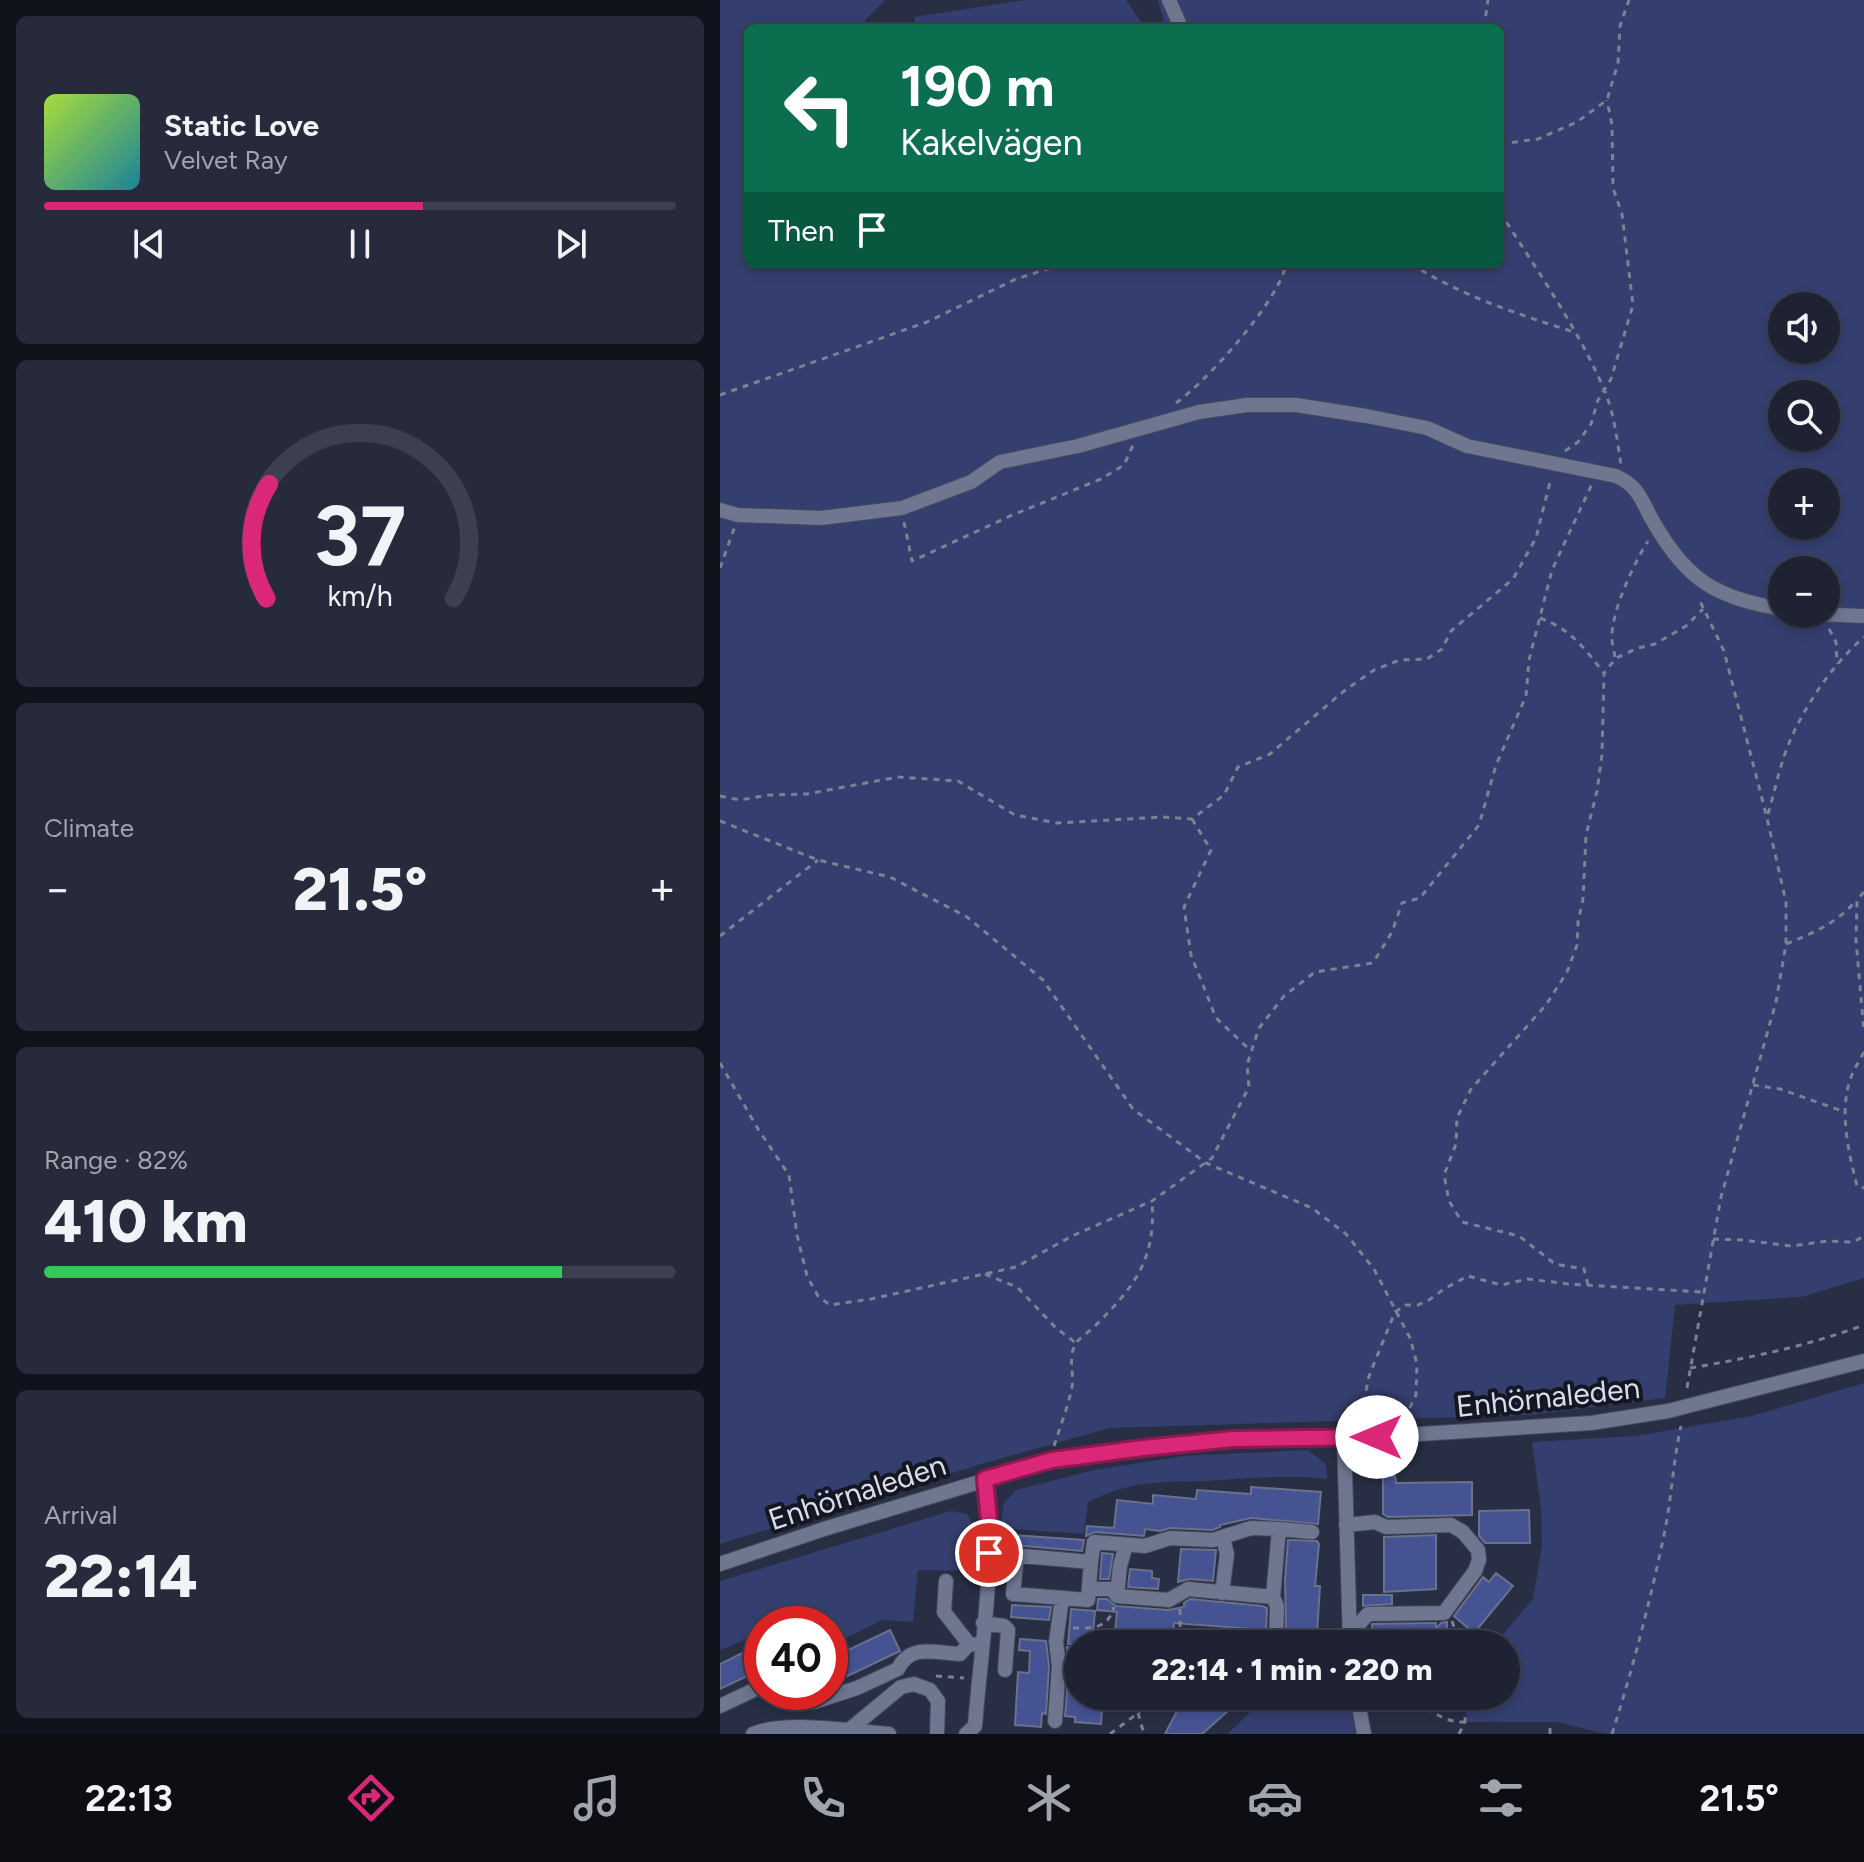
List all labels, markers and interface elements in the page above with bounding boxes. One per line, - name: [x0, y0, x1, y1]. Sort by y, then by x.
- text: 190 m: [900, 53, 1055, 120]
- icon: left: [768, 56, 872, 160]
- text: Static Love: [164, 107, 319, 144]
- text: Kakelvägen: [900, 121, 1083, 164]
- text: Velvet Ray: [164, 144, 288, 176]
- icon: arrive: [850, 208, 894, 252]
- text: Then: [768, 212, 834, 249]
- icon: previous: [127, 222, 171, 266]
- icon: pause: [338, 222, 382, 266]
- icon: next: [549, 222, 593, 266]
- map controls: [1768, 292, 1840, 628]
- button: sound: [1768, 292, 1840, 364]
- button: search: [1768, 380, 1840, 452]
- button: +: [1768, 468, 1840, 540]
- text: 37: [314, 486, 406, 586]
- button: −: [1768, 556, 1840, 628]
- text: km/h: [327, 580, 393, 614]
- text: Climate: [44, 812, 134, 844]
- text: 21.5°: [293, 853, 427, 925]
- text: −: [44, 862, 71, 915]
- text: +: [649, 862, 676, 915]
- text: Range · 82%: [44, 1144, 188, 1176]
- text: 410 km: [44, 1185, 248, 1257]
- street label: Enhörnaleden: [1454, 1369, 1642, 1425]
- position arrow: [1335, 1395, 1419, 1479]
- street label: Enhörnaleden: [764, 1446, 950, 1538]
- text: Arrival: [44, 1499, 117, 1531]
- pin: [955, 1519, 1023, 1587]
- icon: arrive: [967, 1531, 1011, 1575]
- text: 22:14: [44, 1540, 198, 1612]
- speed limit sign: 40: [744, 1606, 848, 1710]
- text: 22:14 · 1 min · 220 m: [1152, 1651, 1432, 1688]
- icon: directions: [343, 1770, 399, 1826]
- icon: music: [569, 1770, 625, 1826]
- icon: phone: [795, 1770, 851, 1826]
- icon: climate: [1021, 1770, 1077, 1826]
- icon: car: [1247, 1770, 1303, 1826]
- icon: filters: [1473, 1770, 1529, 1826]
- text: 22:13: [85, 1777, 173, 1820]
- text: 21.5°: [1699, 1777, 1779, 1820]

